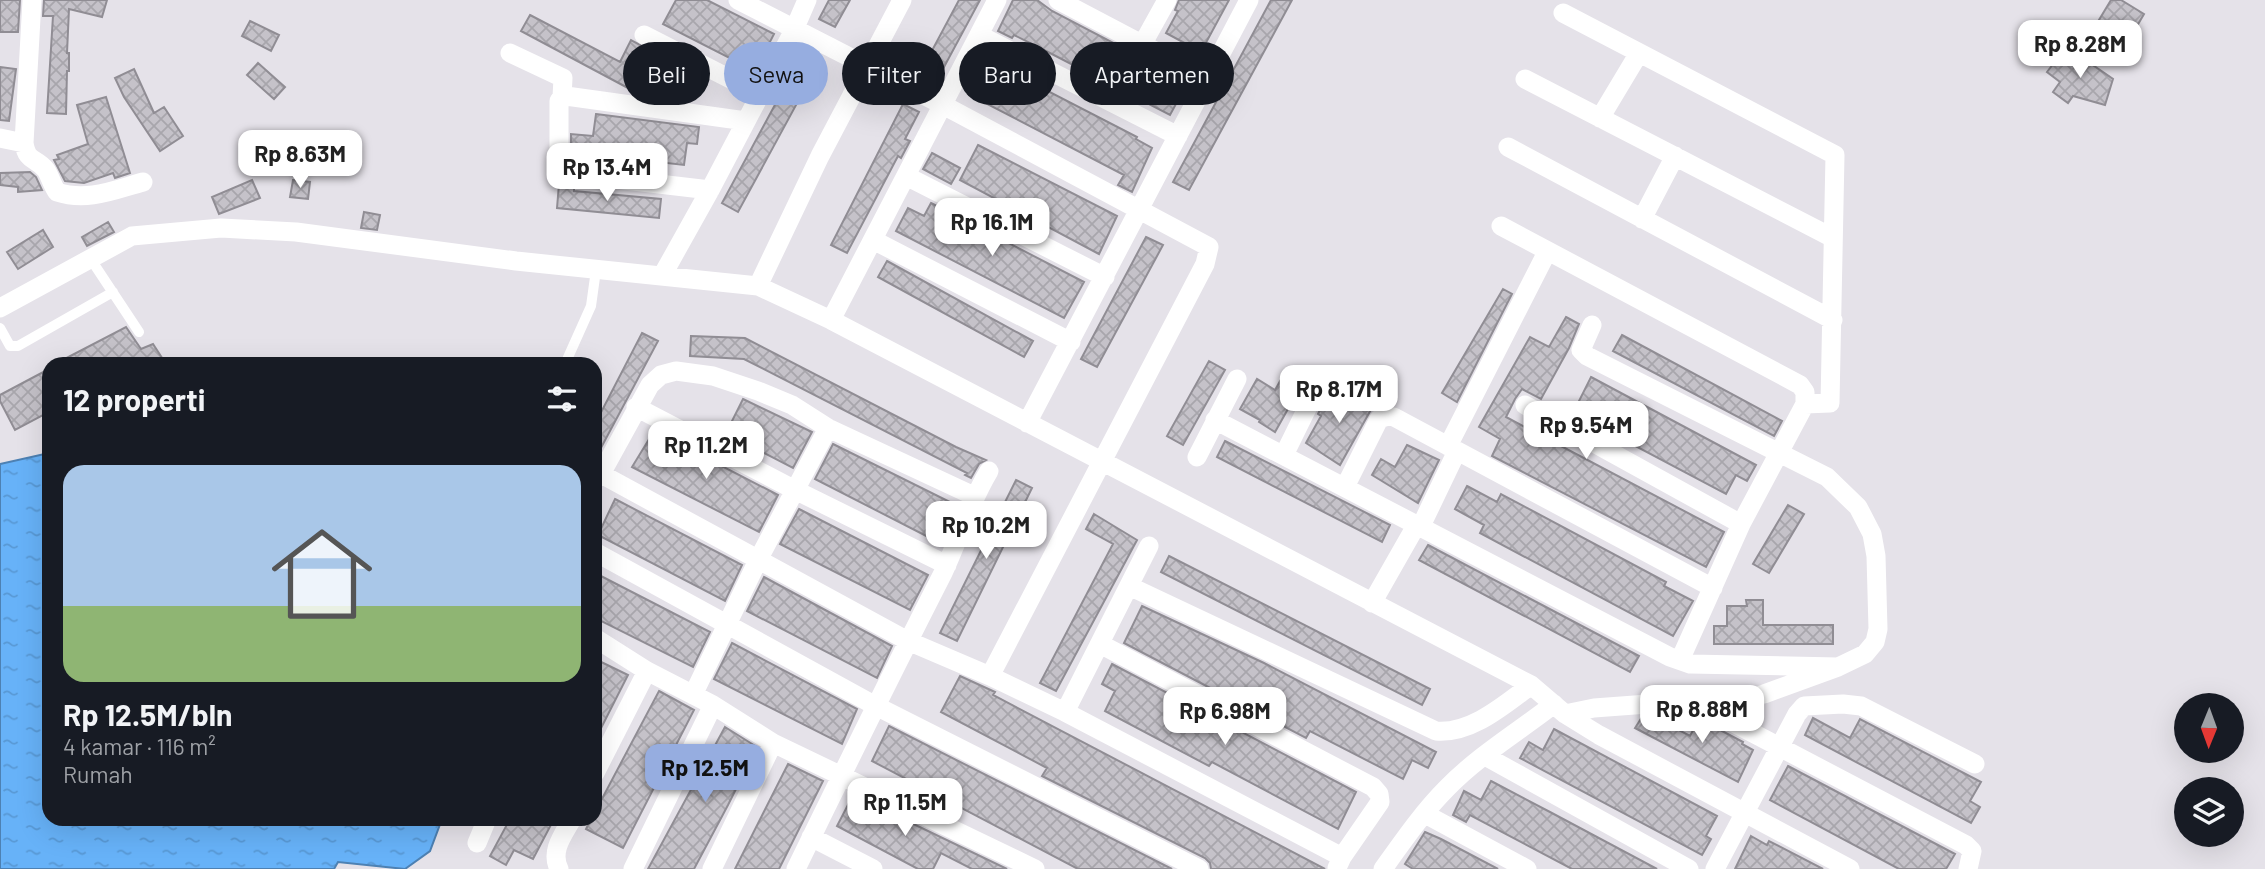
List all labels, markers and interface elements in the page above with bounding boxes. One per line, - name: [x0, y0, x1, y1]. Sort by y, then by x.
- pin: Rp 8.28M: [2008, 20, 2152, 80]
- text: Rp 8.28M: [2034, 29, 2126, 57]
- chip: Beli: [623, 42, 710, 105]
- chip: Sewa: [724, 42, 828, 105]
- chip: Filter: [842, 42, 945, 105]
- chip: Baru: [959, 42, 1056, 105]
- chip: Apartemen: [1070, 42, 1234, 105]
- pin: Rp 8.63M: [228, 130, 372, 190]
- text: Rp 8.63M: [254, 139, 346, 167]
- pin: Rp 13.4M: [535, 144, 679, 203]
- text: Rp 13.4M: [563, 152, 651, 180]
- pin: Rp 16.1M: [920, 198, 1064, 258]
- text: Rp 16.1M: [950, 207, 1034, 235]
- pin: Rp 8.17M: [1267, 366, 1411, 425]
- text: Rp 8.17M: [1296, 374, 1382, 402]
- icon: filters: [543, 380, 581, 418]
- text: 12 properti: [63, 381, 205, 417]
- pin: Rp 9.54M: [1514, 402, 1658, 461]
- text: Rp 9.54M: [1540, 410, 1632, 438]
- pin: Rp 11.2M: [634, 421, 778, 481]
- text: Rp 11.2M: [664, 430, 748, 458]
- pin: Rp 10.2M: [914, 502, 1058, 561]
- text: Rp 10.2M: [942, 510, 1030, 538]
- icon: home: [259, 511, 385, 637]
- pin: Rp 8.88M: [1630, 686, 1774, 745]
- pin: Rp 6.98M: [1153, 688, 1297, 747]
- north arrow: [2174, 693, 2244, 763]
- map controls: [2174, 693, 2244, 847]
- text: Rp 8.88M: [1656, 694, 1748, 722]
- text: Rp 12.5M/bln: [63, 696, 233, 732]
- text: Rp 6.98M: [1179, 696, 1271, 724]
- text: 4 kamar · 116 m²: [63, 732, 216, 760]
- pin: Rp 12.5M: [633, 744, 777, 804]
- text: Rp 12.5M: [661, 753, 749, 781]
- text: Rumah: [63, 760, 133, 788]
- button: layers: [2174, 777, 2244, 847]
- pin: Rp 11.5M: [833, 778, 977, 838]
- text: Rp 11.5M: [863, 787, 947, 815]

